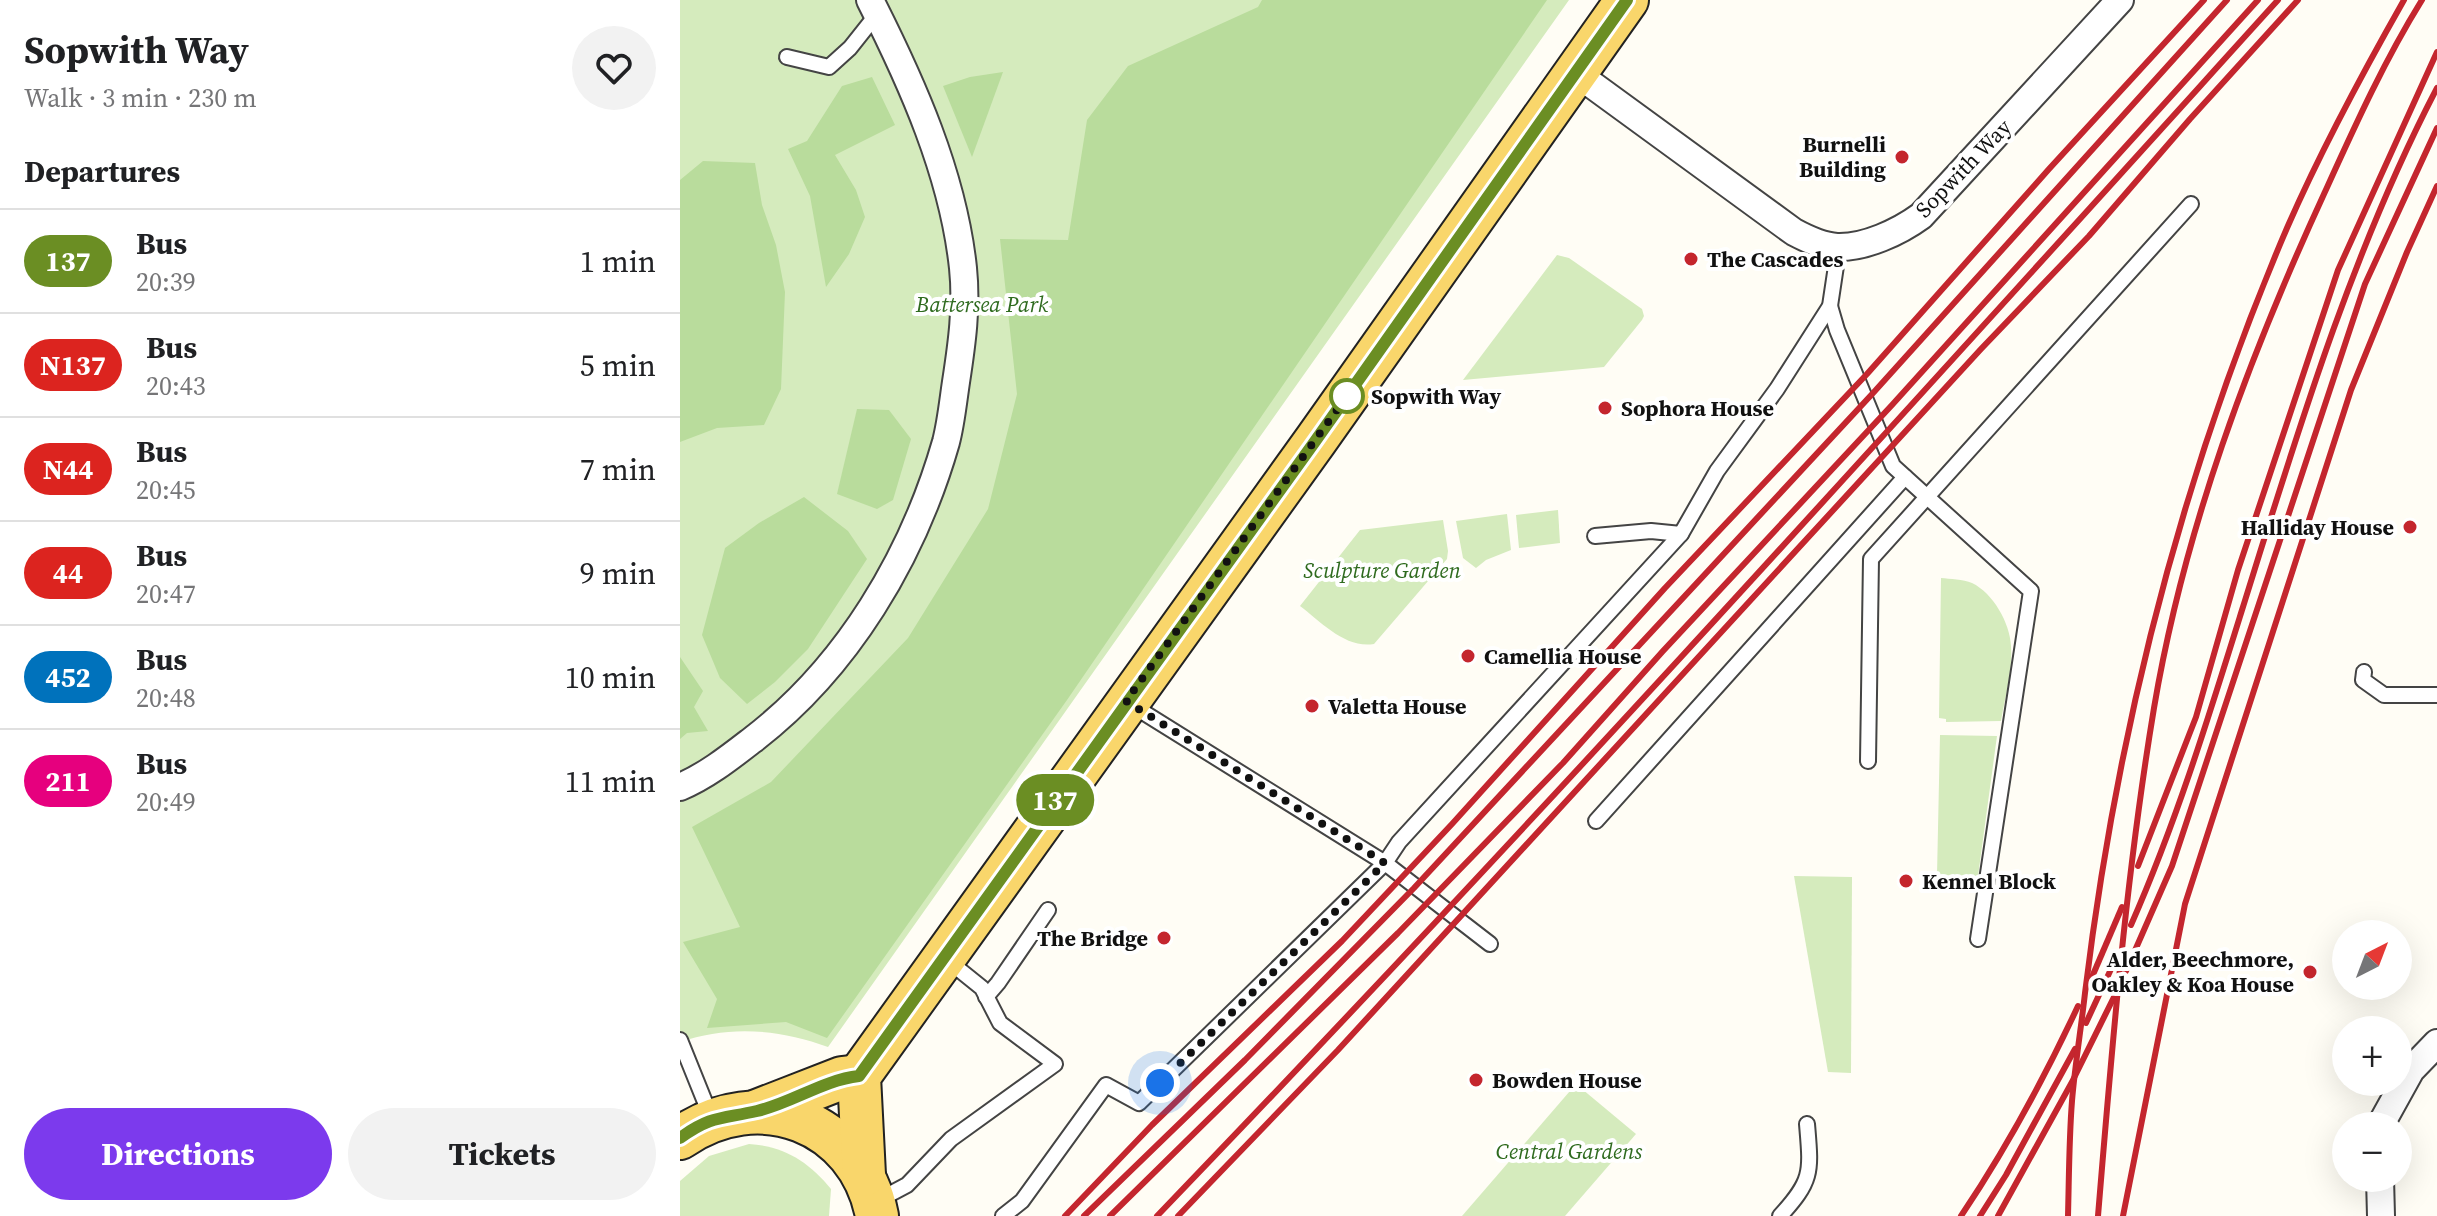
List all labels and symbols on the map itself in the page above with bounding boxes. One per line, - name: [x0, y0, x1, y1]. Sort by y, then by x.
- street label: Sopwith Way: [1908, 112, 2018, 224]
- place label: Burnelli Building: [1799, 129, 1886, 184]
- marker: Burnelli Building: [1893, 148, 1911, 166]
- place label: The Cascades: [1707, 244, 1843, 274]
- marker: The Cascades: [1682, 250, 1700, 268]
- park label: Battersea Park: [915, 289, 1049, 319]
- marker: Sopwith Way: [1330, 379, 1364, 413]
- place label: Sopwith Way: [1371, 381, 1501, 411]
- place label: Sophora House: [1621, 393, 1774, 423]
- marker: Sophora House: [1596, 399, 1614, 417]
- place label: Halliday House: [2241, 512, 2394, 542]
- marker: Halliday House: [2401, 518, 2419, 536]
- park label: Sculpture Garden: [1303, 555, 1461, 585]
- place label: Camellia House: [1484, 641, 1641, 671]
- marker: Camellia House: [1459, 647, 1477, 665]
- place label: Valetta House: [1328, 691, 1467, 721]
- marker: Valetta House: [1303, 697, 1321, 715]
- line badge: 137: [1009, 774, 1101, 826]
- place label: Kennel Block: [1922, 866, 2057, 896]
- marker: Kennel Block: [1897, 872, 1915, 890]
- north arrow: [2332, 920, 2412, 1000]
- place label: The Bridge: [1037, 923, 1148, 953]
- marker: The Bridge: [1155, 929, 1173, 947]
- place label: Alder, Beechmore, Oakley & Koa House: [2091, 944, 2294, 999]
- marker: Alder, Beechmore, Oakley & Koa House: [2301, 963, 2319, 981]
- your location: [1140, 1063, 1180, 1103]
- place label: Bowden House: [1492, 1065, 1642, 1095]
- marker: Bowden House: [1467, 1071, 1485, 1089]
- park label: Central Gardens: [1496, 1136, 1642, 1166]

